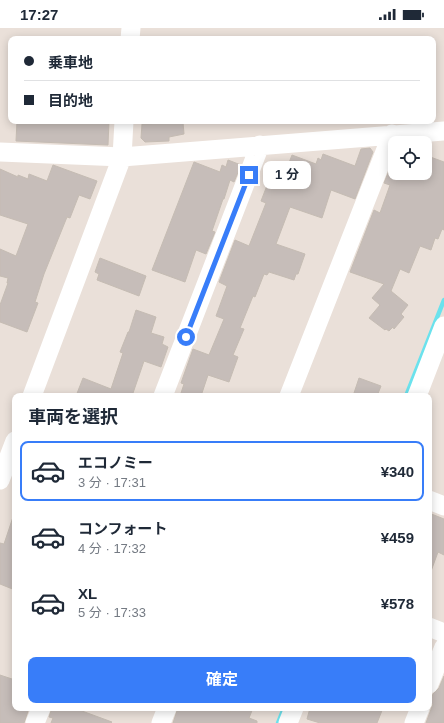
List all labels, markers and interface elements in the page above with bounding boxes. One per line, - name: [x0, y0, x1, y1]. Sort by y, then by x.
- text: 17:27: [20, 6, 58, 23]
- text: 乗車地: [48, 54, 93, 71]
- text: 目的地: [48, 92, 93, 109]
- map controls: [388, 136, 432, 180]
- button: locate: [388, 136, 432, 180]
- callout: 1 分: [263, 161, 311, 189]
- route end: [240, 166, 258, 184]
- text: 1 分: [275, 167, 299, 182]
- route start: [177, 328, 195, 346]
- text: 車両を選択: [28, 407, 118, 427]
- icon: car: [30, 453, 66, 489]
- text: エコノミー: [78, 454, 153, 471]
- text: ¥340: [381, 463, 414, 480]
- text: 3 分 · 17:31: [78, 475, 146, 490]
- icon: car: [30, 519, 66, 555]
- text: コンフォート: [78, 520, 168, 537]
- text: ¥459: [381, 529, 414, 546]
- text: 4 分 · 17:32: [78, 541, 146, 556]
- icon: car: [30, 585, 66, 621]
- text: XL: [78, 585, 97, 602]
- text: ¥578: [381, 595, 414, 612]
- text: 5 分 · 17:33: [78, 605, 146, 620]
- button: 確定: [28, 657, 416, 703]

